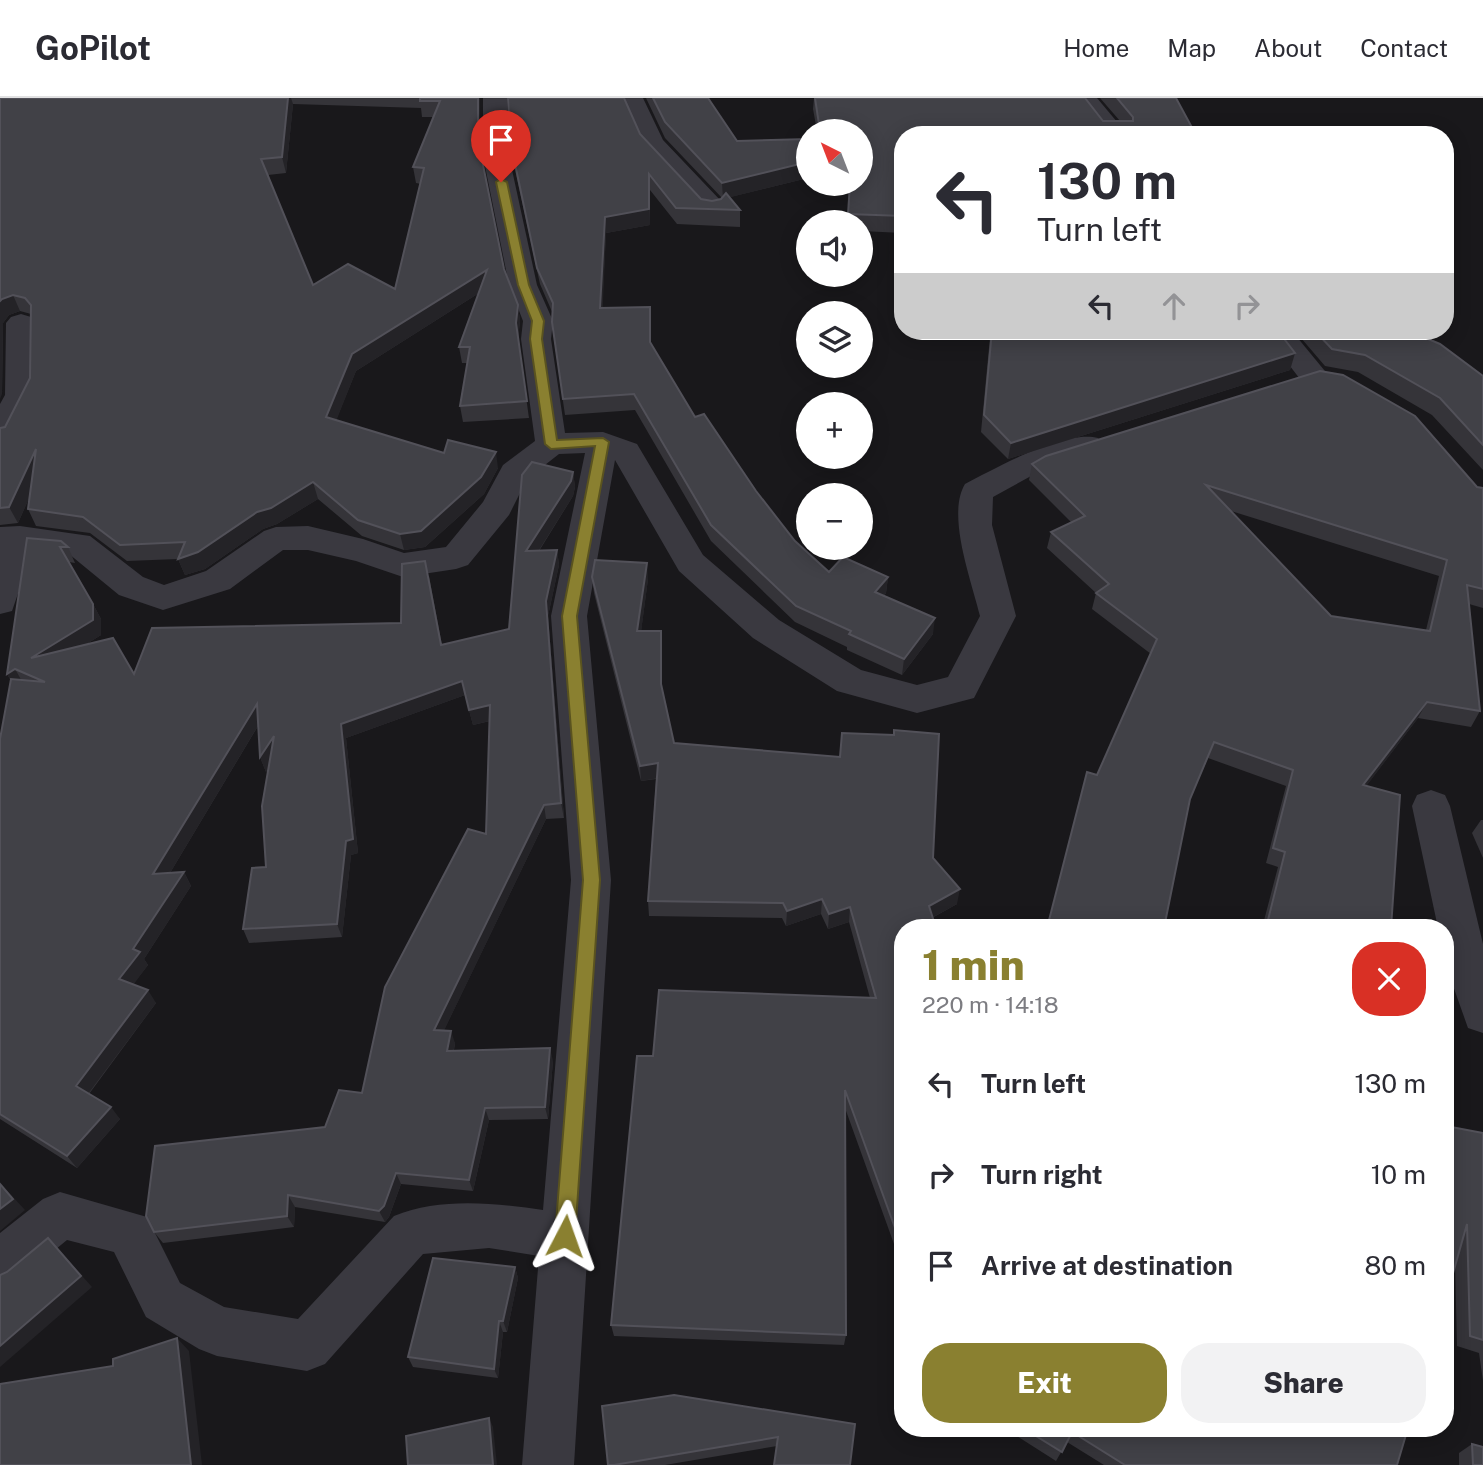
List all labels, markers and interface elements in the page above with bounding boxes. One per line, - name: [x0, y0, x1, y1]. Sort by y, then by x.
- text: GoPilot: [35, 29, 151, 67]
- text: Home: [1063, 34, 1129, 62]
- text: Map: [1167, 34, 1216, 62]
- text: About: [1254, 34, 1322, 62]
- text: Contact: [1360, 34, 1448, 62]
- pin: [471, 110, 531, 182]
- north arrow: [796, 119, 873, 196]
- map controls: [796, 119, 873, 560]
- icon: arrive: [482, 121, 520, 159]
- text: 130 m: [1037, 152, 1177, 210]
- icon: left: [922, 154, 1013, 245]
- button: sound: [796, 210, 873, 287]
- text: Turn left: [1037, 211, 1162, 248]
- icon: left: [1082, 287, 1120, 325]
- icon: ahead: [1155, 287, 1193, 325]
- icon: right: [1228, 287, 1266, 325]
- button: layers: [796, 301, 873, 378]
- button: +: [796, 392, 873, 469]
- button: −: [796, 483, 873, 560]
- text: 1 min: [922, 940, 1025, 989]
- button: close: [1352, 942, 1426, 1016]
- text: 220 m · 14:18: [922, 991, 1059, 1018]
- icon: left: [922, 1065, 960, 1103]
- text: Turn left: [981, 1068, 1086, 1099]
- text: 130 m: [1354, 1068, 1426, 1099]
- icon: right: [922, 1156, 960, 1194]
- text: Turn right: [981, 1159, 1103, 1190]
- text: 10 m: [1371, 1159, 1426, 1190]
- position arrow: [528, 1199, 602, 1273]
- icon: arrive: [922, 1247, 960, 1285]
- text: Arrive at destination: [981, 1250, 1233, 1281]
- text: 80 m: [1365, 1250, 1426, 1281]
- button: Exit: [922, 1343, 1167, 1423]
- button: Share: [1181, 1343, 1426, 1423]

